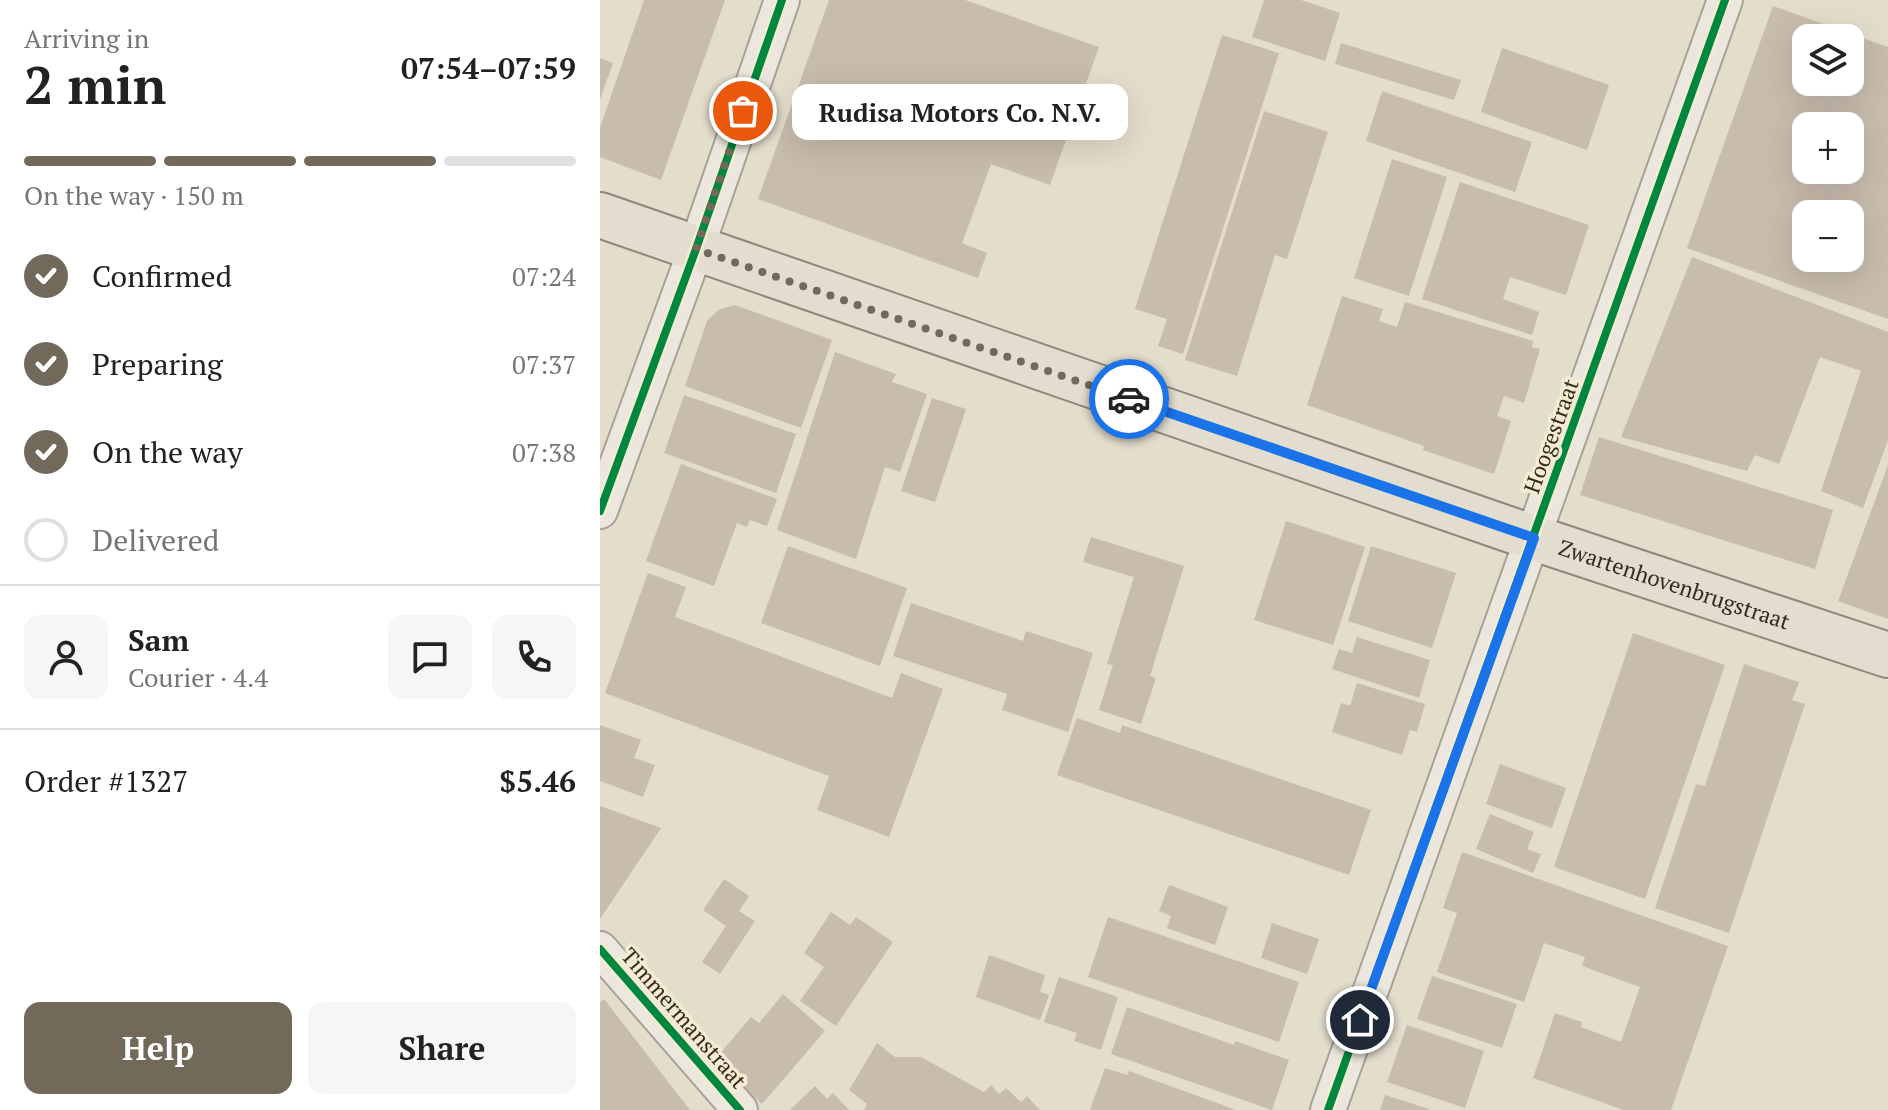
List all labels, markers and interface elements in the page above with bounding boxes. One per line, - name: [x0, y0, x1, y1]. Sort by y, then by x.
- text: Arriving in: [24, 21, 149, 55]
- map controls: [1792, 24, 1864, 272]
- button: layers: [1792, 24, 1864, 96]
- text: 07:54–07:59: [401, 48, 576, 88]
- text: 2 min: [24, 50, 166, 119]
- pin: [709, 77, 777, 145]
- callout: Rudisa Motors Co. N.V.: [791, 83, 1127, 139]
- icon: bag: [721, 89, 765, 133]
- text: Rudisa Motors Co. N.V.: [819, 95, 1101, 129]
- button: +: [1792, 112, 1864, 184]
- text: On the way · 150 m: [24, 178, 244, 212]
- button: −: [1792, 200, 1864, 272]
- icon: check: [24, 254, 68, 298]
- text: Confirmed: [92, 256, 232, 296]
- text: 07:24: [512, 259, 576, 293]
- icon: check: [24, 342, 68, 386]
- text: Preparing: [92, 344, 223, 384]
- text: 07:37: [512, 347, 576, 381]
- courier: [1089, 359, 1169, 439]
- street label: Hoogestraat: [1516, 375, 1585, 497]
- icon: car: [1107, 377, 1151, 421]
- icon: check: [24, 430, 68, 474]
- text: On the way: [92, 432, 243, 472]
- text: 07:38: [512, 435, 576, 469]
- text: Delivered: [92, 520, 219, 560]
- street label: Zwartenhovenbrugstraat: [1555, 532, 1794, 636]
- button: person: [24, 615, 108, 699]
- button: chat: [388, 615, 472, 699]
- button: phone: [492, 615, 576, 699]
- text: Sam: [128, 620, 189, 660]
- text: Courier · 4.4: [128, 660, 268, 694]
- text: Order #1327: [24, 761, 188, 801]
- text: $5.46: [499, 761, 576, 801]
- street label: Timmermanstraat: [615, 941, 754, 1094]
- pin: [1326, 986, 1394, 1054]
- icon: home: [1338, 998, 1382, 1042]
- button: Help: [24, 1002, 292, 1094]
- button: Share: [308, 1002, 576, 1094]

